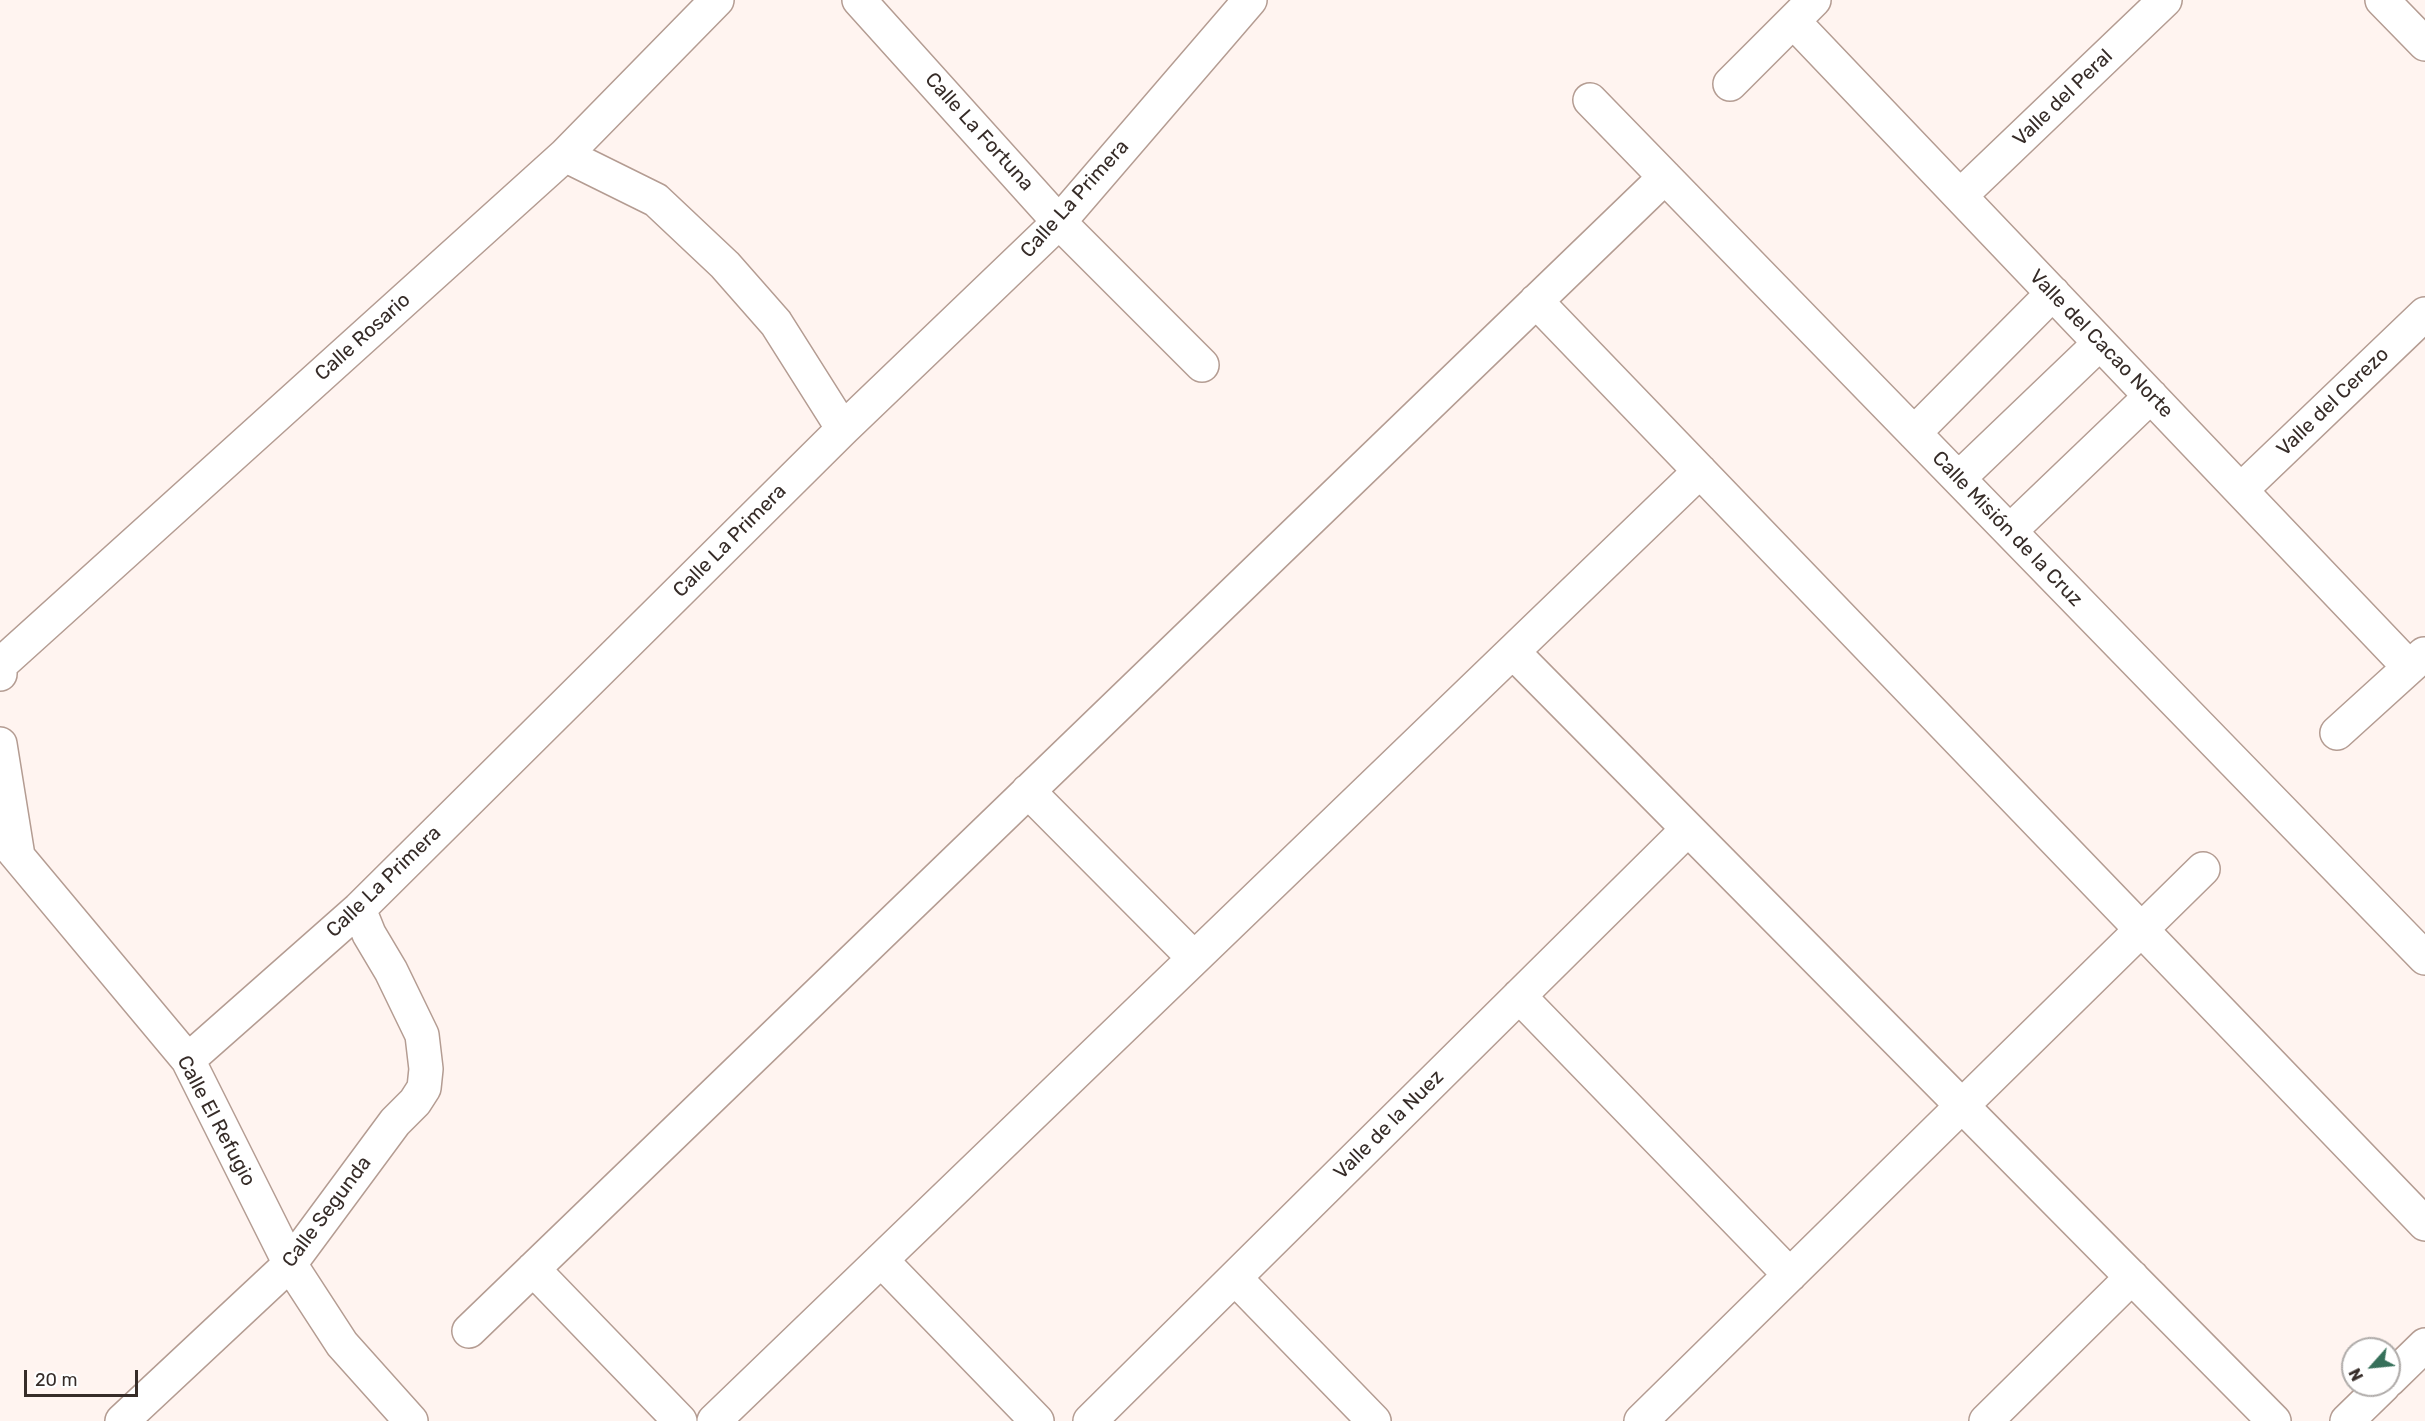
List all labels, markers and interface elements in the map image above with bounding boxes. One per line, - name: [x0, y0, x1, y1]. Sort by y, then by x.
- street label: Valle del Peral: [2008, 45, 2118, 151]
- street label: Calle La Fortuna: [920, 68, 1038, 196]
- street label: Calle La Primera: [1016, 135, 1134, 263]
- street label: Valle del Cacao Norte: [2024, 265, 2178, 423]
- street label: Calle Rosario: [310, 288, 416, 386]
- street label: Valle del Cerezo: [2272, 343, 2394, 461]
- street label: Calle Misión de la Cruz: [1927, 446, 2087, 612]
- street label: Calle La Primera: [668, 479, 792, 603]
- street label: Calle La Primera: [322, 821, 446, 943]
- street label: Calle El Refugio: [172, 1052, 260, 1190]
- street label: Valle de la Nuez: [1329, 1065, 1449, 1185]
- street label: Calle Segunda: [277, 1152, 377, 1272]
- north arrow: [2341, 1337, 2401, 1397]
- scale bar: [27, 1358, 141, 1396]
- text: N: [2345, 1365, 2367, 1384]
- text: 20 m: [35, 1369, 77, 1391]

